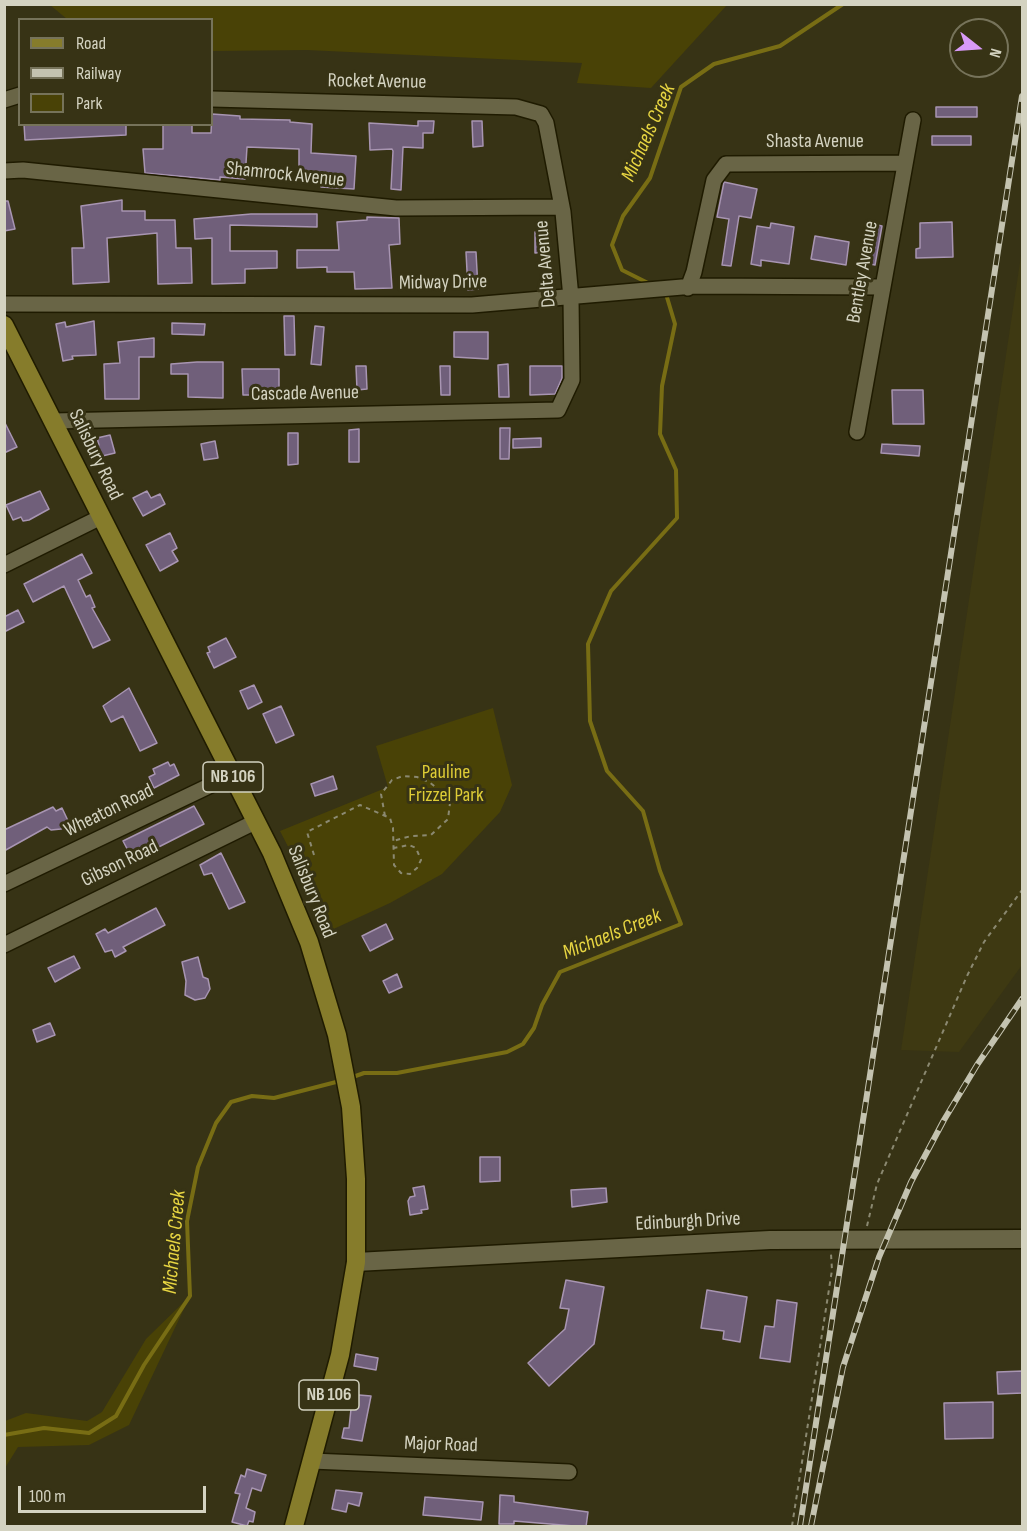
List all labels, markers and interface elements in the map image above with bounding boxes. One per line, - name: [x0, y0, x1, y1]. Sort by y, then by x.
- legend: [18, 18, 213, 126]
- north arrow: [949, 18, 1009, 78]
- text: Road: [76, 33, 106, 54]
- text: N: [984, 46, 1005, 60]
- text: Railway: [76, 63, 121, 84]
- street label: Rocket Avenue: [327, 69, 427, 95]
- water label: Michaels Creek: [616, 80, 682, 186]
- text: Park: [76, 93, 102, 114]
- street label: Shasta Avenue: [766, 130, 864, 154]
- street label: Shamrock Avenue: [225, 157, 345, 193]
- street label: Delta Avenue: [530, 219, 562, 309]
- street label: Bentley Avenue: [842, 219, 884, 325]
- street label: Midway Drive: [399, 270, 487, 296]
- street label: Cascade Avenue: [251, 381, 359, 407]
- street label: Salisbury Road: [63, 406, 127, 504]
- park label: Pauline Frizzel Park: [408, 761, 484, 808]
- road number: NB 106: [203, 762, 263, 792]
- street label: Wheaton Road: [60, 779, 158, 843]
- street label: Gibson Road: [78, 835, 162, 893]
- street label: Salisbury Road: [282, 842, 340, 942]
- water label: Michaels Creek: [559, 904, 665, 966]
- water label: Michaels Creek: [158, 1189, 192, 1295]
- street label: Edinburgh Drive: [635, 1207, 741, 1237]
- road number: NB 106: [299, 1380, 359, 1410]
- street label: Major Road: [404, 1432, 478, 1458]
- scale bar: [21, 1474, 208, 1512]
- text: 100 m: [29, 1486, 66, 1507]

